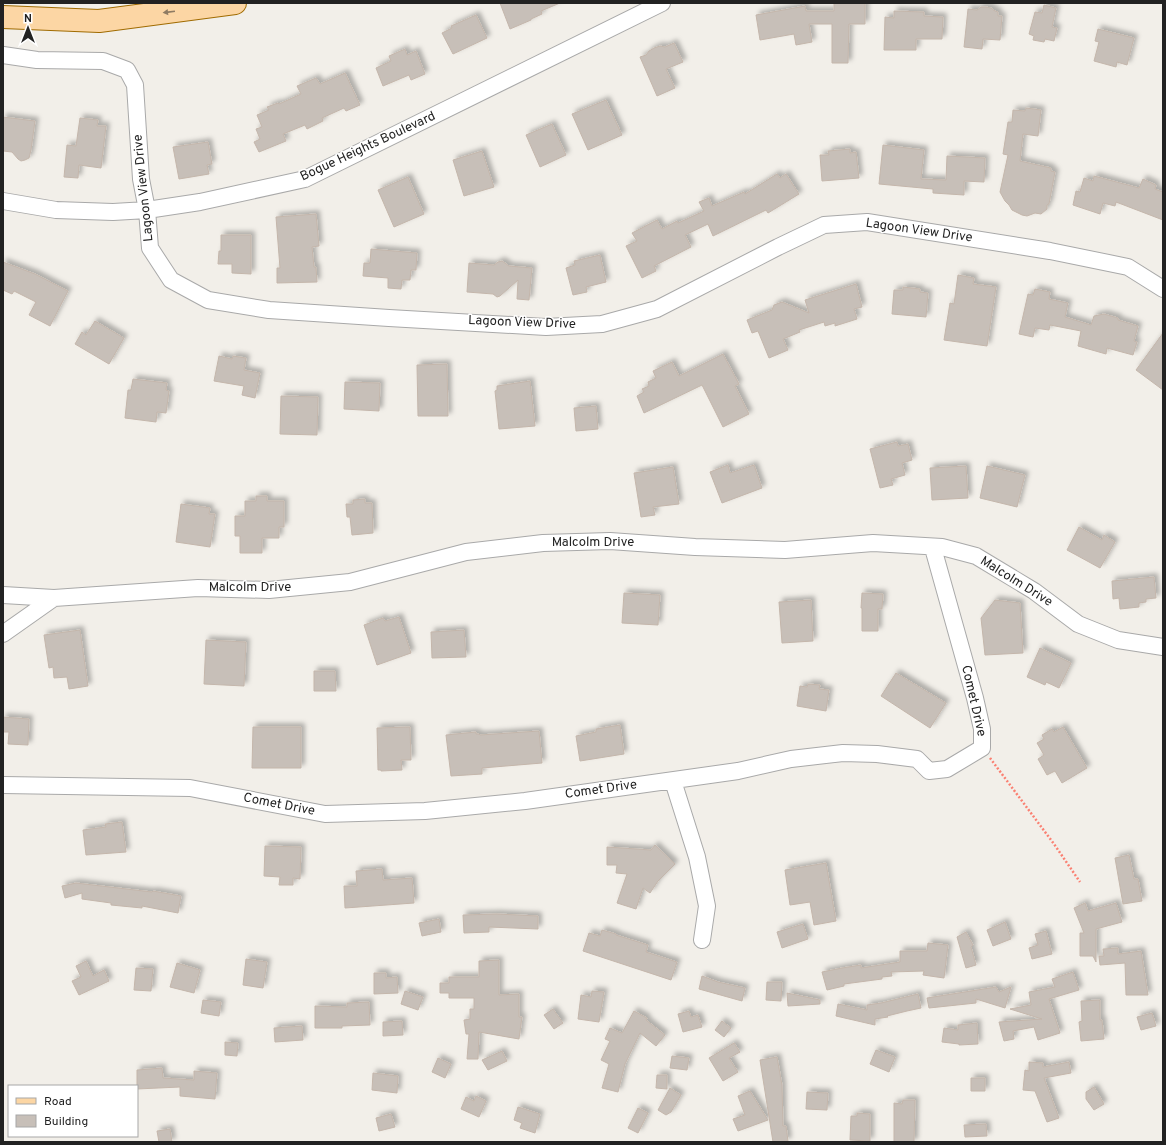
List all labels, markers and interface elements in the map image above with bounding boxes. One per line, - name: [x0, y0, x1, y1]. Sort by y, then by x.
- north arrow: [8, 8, 48, 48]
- one-way arrow: [163, 9, 175, 15]
- text: N: [24, 12, 32, 26]
- street label: Bogue Heights Boulevard: [298, 109, 438, 185]
- street label: Lagoon View Drive: [130, 134, 158, 242]
- street label: Lagoon View Drive: [864, 216, 974, 246]
- street label: Lagoon View Drive: [468, 313, 576, 333]
- street label: Malcolm Drive: [552, 535, 634, 551]
- street label: Malcolm Drive: [977, 553, 1055, 611]
- street label: Malcolm Drive: [209, 580, 291, 596]
- street label: Comet Drive: [957, 664, 989, 738]
- street label: Comet Drive: [564, 777, 638, 803]
- street label: Comet Drive: [242, 790, 316, 820]
- legend: [8, 1085, 138, 1137]
- text: Road: [44, 1094, 72, 1110]
- text: Building: [44, 1114, 88, 1130]

